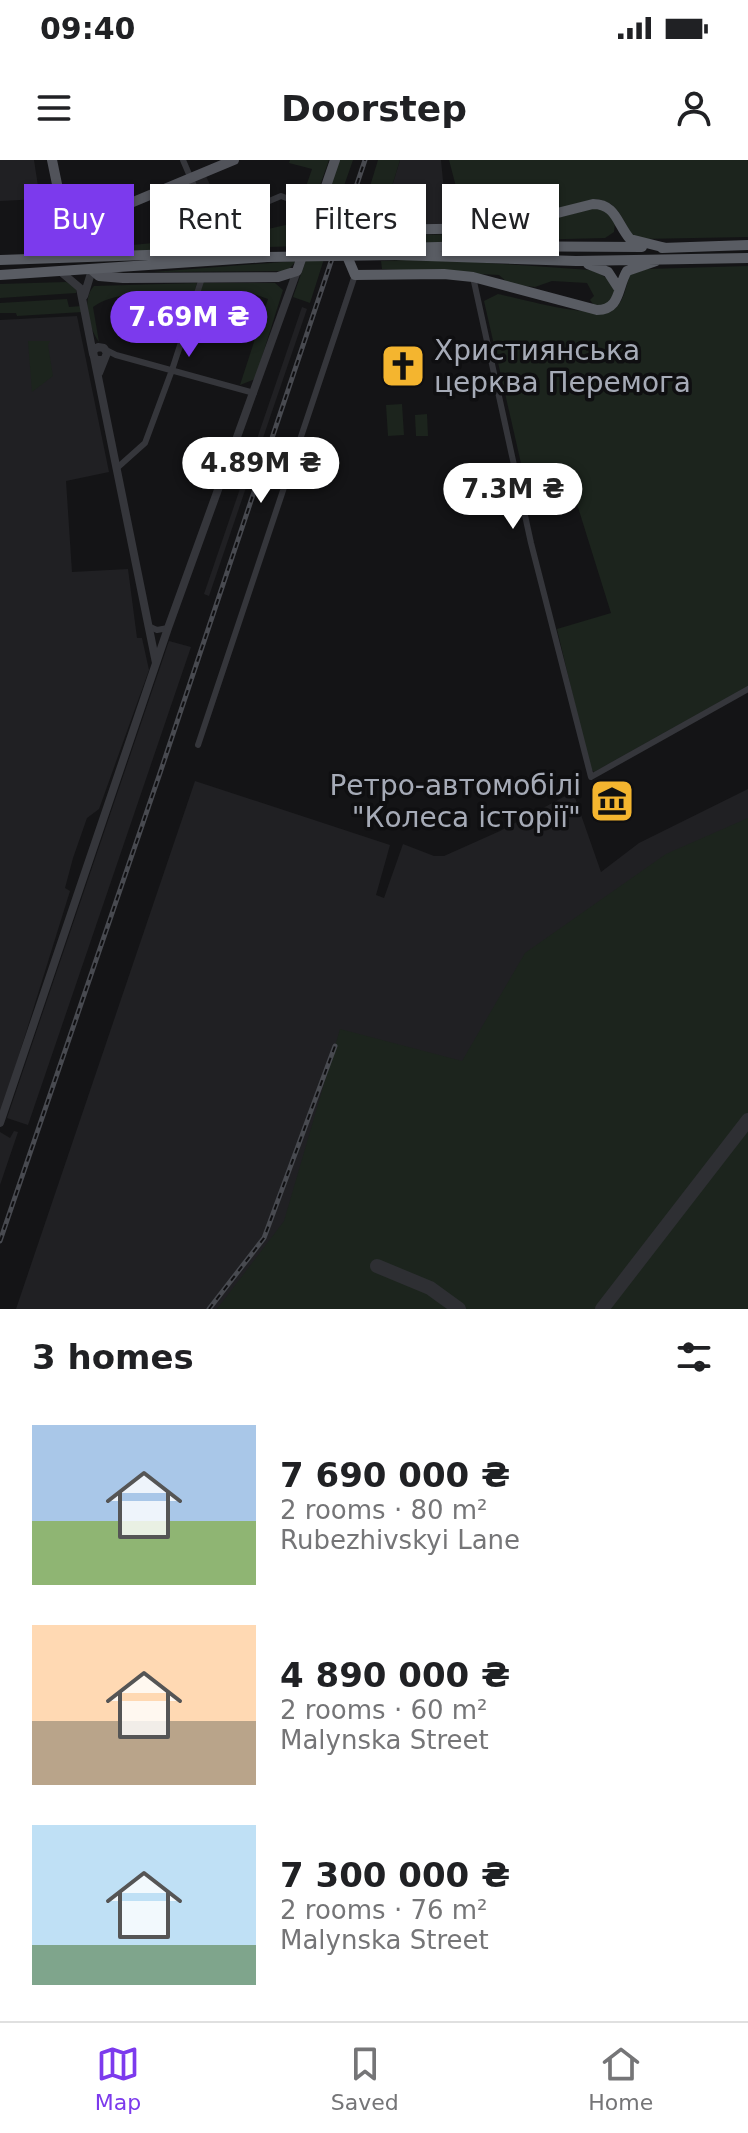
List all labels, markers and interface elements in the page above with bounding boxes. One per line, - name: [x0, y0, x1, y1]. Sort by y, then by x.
- text: 09:40: [40, 11, 136, 46]
- icon: menu: [32, 86, 76, 130]
- icon: person: [672, 86, 716, 130]
- text: Doorstep: [281, 88, 467, 129]
- chip: Buy: [24, 184, 134, 256]
- chip: Rent: [150, 184, 270, 256]
- chip: Filters: [286, 184, 426, 256]
- chip: New: [442, 184, 559, 256]
- pin: 7.69M ₴: [115, 291, 263, 359]
- text: 7.69M ₴: [128, 302, 250, 332]
- place label: Християнська церква Перемога: [434, 334, 691, 399]
- church icon: Християнська церква Перемога: [379, 342, 427, 390]
- pin: 4.89M ₴: [187, 437, 335, 505]
- text: 4.89M ₴: [200, 448, 322, 478]
- pin: 7.3M ₴: [448, 463, 578, 531]
- text: 7.3M ₴: [461, 474, 565, 504]
- place label: Ретро-автомобілі "Колеса історії": [329, 769, 581, 834]
- museum icon: Ретро-автомобілі "Колеса історії": [588, 777, 636, 825]
- icon: filters: [672, 1335, 716, 1379]
- text: 3 homes: [32, 1337, 194, 1377]
- text: 7 690 000 ₴: [280, 1455, 510, 1495]
- icon: home: [96, 1457, 192, 1553]
- text: 2 rooms · 80 m²: [280, 1495, 488, 1525]
- text: Rubezhivskyi Lane: [280, 1525, 520, 1555]
- text: 4 890 000 ₴: [280, 1655, 510, 1695]
- icon: home: [96, 1657, 192, 1753]
- text: 2 rooms · 60 m²: [280, 1695, 488, 1725]
- text: Malynska Street: [280, 1725, 489, 1755]
- text: 7 300 000 ₴: [280, 1855, 510, 1895]
- icon: home: [96, 1857, 192, 1953]
- text: 2 rooms · 76 m²: [280, 1895, 488, 1925]
- text: Malynska Street: [280, 1925, 489, 1955]
- tab: Map: [95, 2042, 141, 2115]
- tab: Saved: [331, 2042, 399, 2115]
- tab: Home: [588, 2042, 653, 2115]

